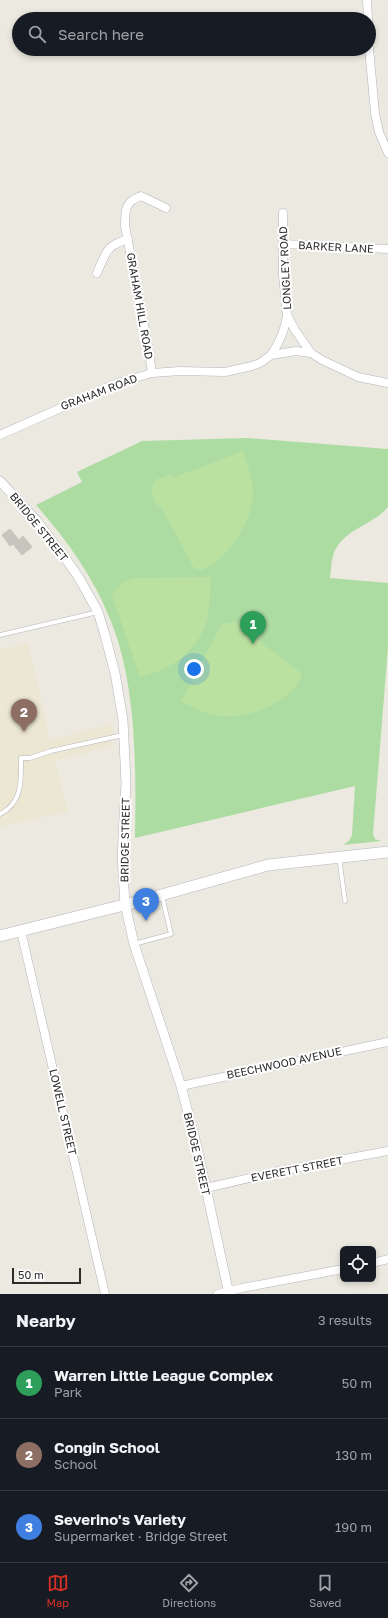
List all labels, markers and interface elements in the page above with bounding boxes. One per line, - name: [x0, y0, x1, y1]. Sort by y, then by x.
- search box: [12, 12, 376, 56]
- icon: search: [26, 23, 48, 45]
- text: Search here: [58, 25, 144, 43]
- street label: LONGLEY ROAD: [276, 226, 293, 310]
- street label: BARKER LANE: [298, 238, 374, 255]
- street label: GRAHAM HILL ROAD: [125, 252, 156, 361]
- street label: GRAHAM ROAD: [59, 371, 139, 412]
- street label: BRIDGE STREET: [8, 490, 71, 564]
- pin: 1: [240, 611, 266, 644]
- your location: [184, 659, 204, 679]
- pin: 2: [11, 699, 37, 732]
- street label: BRIDGE STREET: [117, 797, 132, 883]
- pin: 3: [133, 888, 159, 921]
- street label: BEECHWOOD AVENUE: [225, 1044, 343, 1081]
- street label: LOWELL STREET: [47, 1068, 80, 1156]
- street label: BRIDGE STREET: [182, 1111, 213, 1197]
- street label: EVERETT STREET: [250, 1153, 344, 1184]
- map controls: [340, 1246, 376, 1282]
- button: locate: [340, 1246, 376, 1282]
- scale bar: [12, 1266, 81, 1285]
- text: 50 m: [18, 1268, 44, 1281]
- text: Nearby: [16, 1310, 76, 1331]
- text: 3 results: [318, 1312, 372, 1328]
- text: Warren Little League Complex: [54, 1366, 273, 1384]
- text: 1: [26, 1375, 32, 1391]
- text: 50 m: [342, 1375, 372, 1391]
- text: Park: [54, 1384, 82, 1400]
- text: Congin School: [54, 1438, 160, 1456]
- text: 2: [25, 1447, 33, 1463]
- text: 130 m: [335, 1447, 372, 1463]
- text: School: [54, 1456, 97, 1472]
- text: Severino's Variety: [54, 1510, 186, 1528]
- text: 3: [25, 1519, 33, 1535]
- text: 190 m: [335, 1519, 372, 1535]
- text: Supermarket · Bridge Street: [54, 1528, 227, 1544]
- tab: Map: [47, 1572, 69, 1609]
- tab: Directions: [162, 1572, 216, 1609]
- tab: Saved: [309, 1572, 341, 1609]

